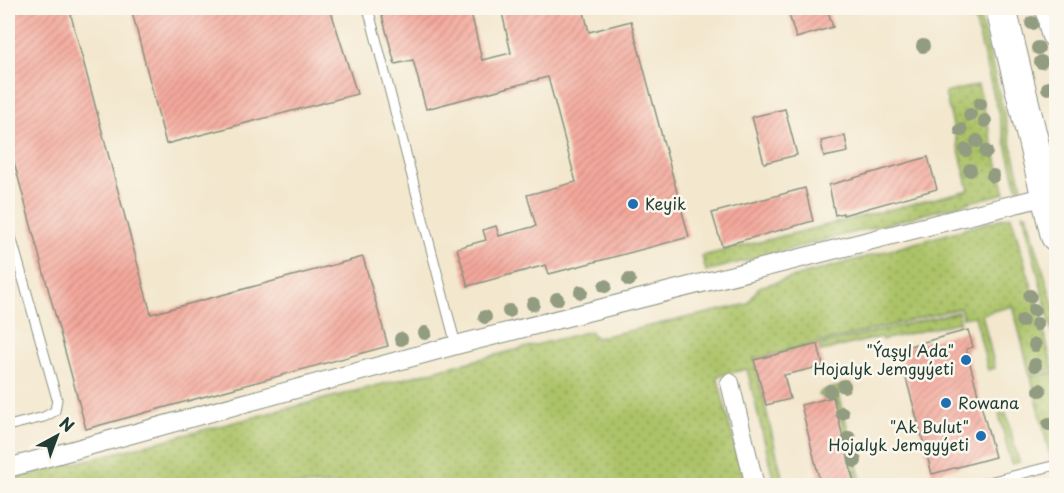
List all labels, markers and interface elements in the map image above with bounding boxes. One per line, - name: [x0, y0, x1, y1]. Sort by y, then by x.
- place label: Keyik: [645, 191, 686, 215]
- marker: Keyik: [626, 197, 640, 211]
- place label: "Ýaşyl Ada" Hojalyk Jemgyýeti: [814, 338, 954, 380]
- marker: "Ýaşyl Ada" Hojalyk Jemgyýeti: [959, 353, 973, 367]
- place label: Rowana: [958, 390, 1019, 414]
- marker: Rowana: [939, 396, 953, 410]
- north arrow: [27, 406, 87, 466]
- text: N: [55, 411, 80, 437]
- place label: "Ak Bulut" Hojalyk Jemgyýeti: [829, 414, 969, 456]
- marker: "Ak Bulut" Hojalyk Jemgyýeti: [974, 429, 988, 443]

